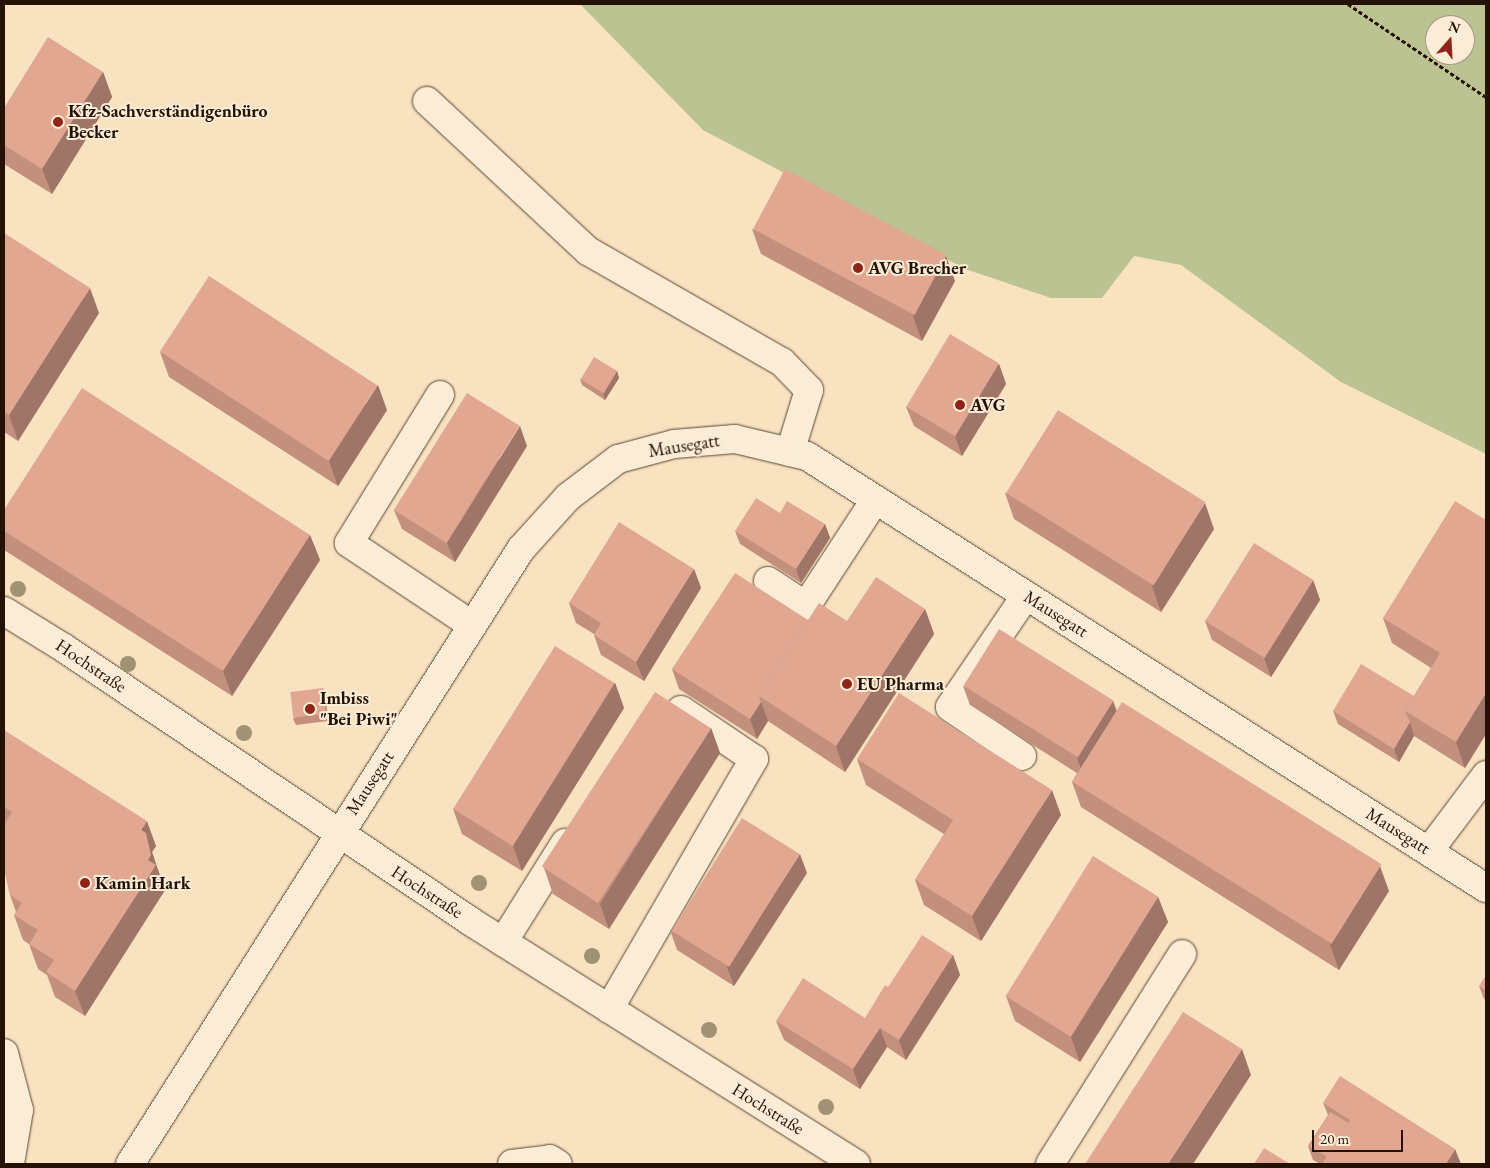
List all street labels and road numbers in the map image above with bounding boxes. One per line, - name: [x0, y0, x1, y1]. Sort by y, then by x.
- street label: Mausegatt: [647, 430, 721, 462]
- street label: Mausegatt: [1020, 586, 1092, 642]
- street label: Hochstraße: [51, 634, 131, 698]
- street label: Mausegatt: [341, 747, 399, 819]
- street label: Mausegatt: [1362, 803, 1434, 859]
- street label: Hochstraße: [387, 861, 467, 923]
- street label: Hochstraße: [728, 1078, 808, 1140]

